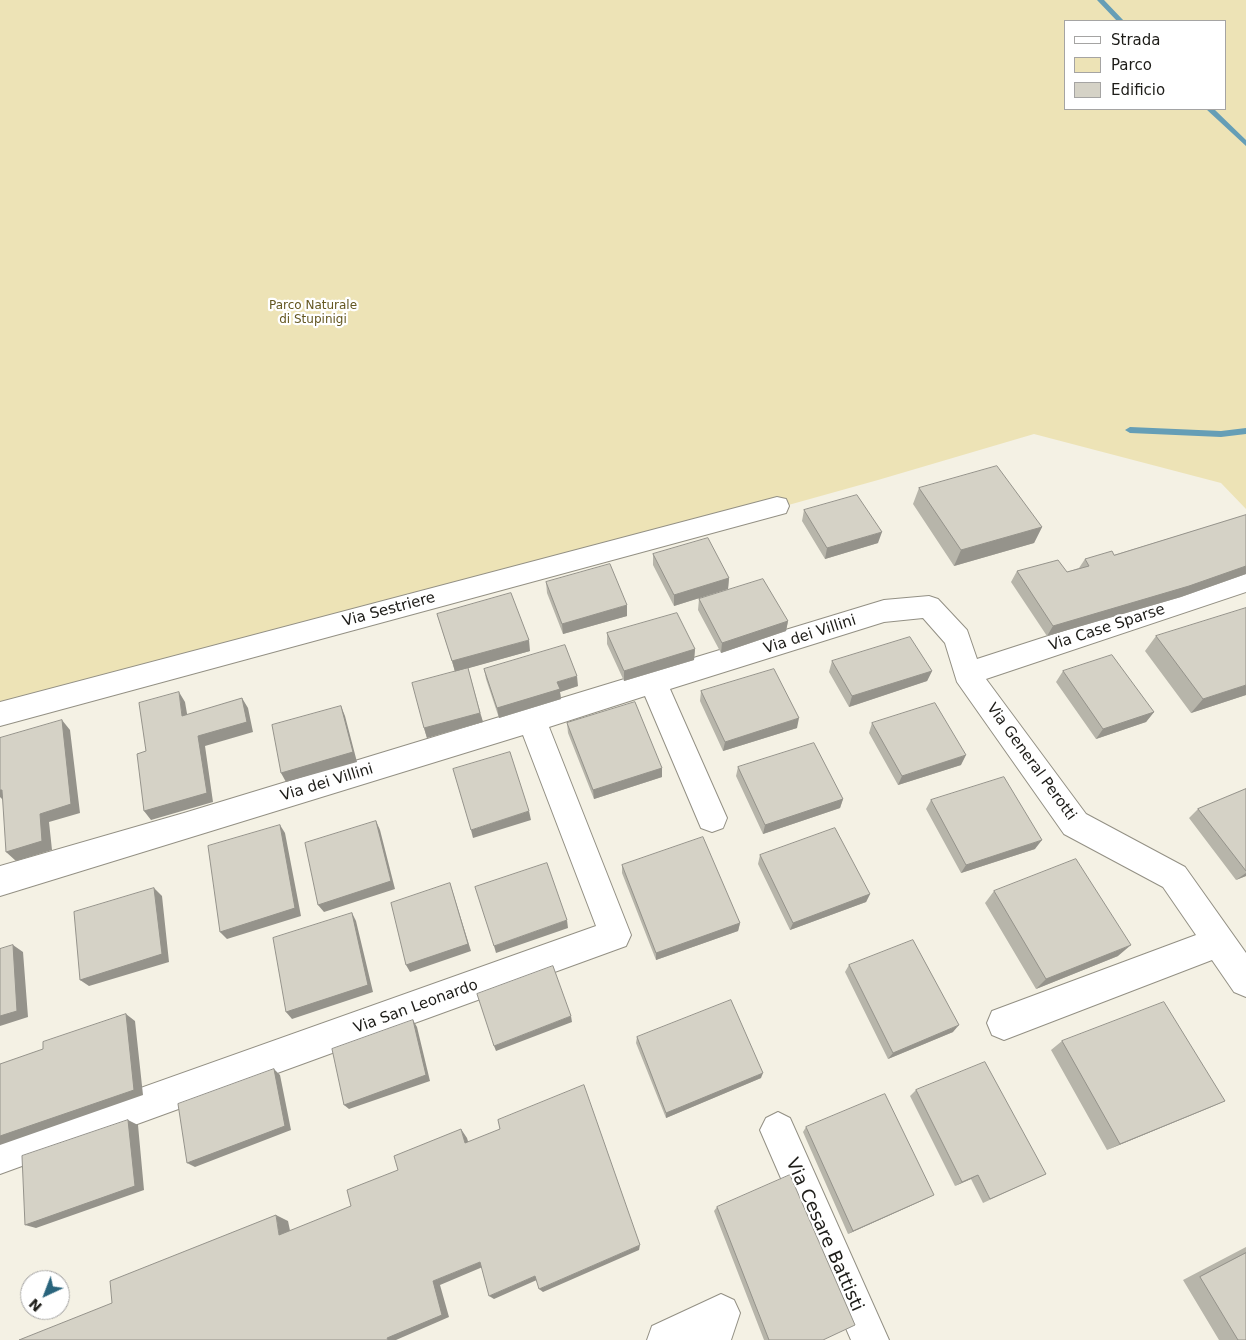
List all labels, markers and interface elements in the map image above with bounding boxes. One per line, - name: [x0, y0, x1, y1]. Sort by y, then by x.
- legend: [1064, 20, 1226, 110]
- text: Strada: [1111, 31, 1160, 49]
- text: Parco: [1111, 56, 1152, 74]
- text: Edificio: [1111, 81, 1165, 99]
- park label: Parco Naturale di Stupinigi: [269, 299, 357, 327]
- street label: Via Sestriere: [341, 589, 437, 631]
- street label: Via Case Sparse: [1047, 601, 1167, 655]
- street label: Via dei Villini: [762, 612, 858, 658]
- street label: Via General Perotti: [982, 700, 1080, 824]
- street label: Via dei Villini: [278, 760, 376, 806]
- street label: Via San Leonardo: [351, 976, 481, 1038]
- street label: Via Cesare Battisti: [780, 1155, 868, 1315]
- north arrow: [20, 1270, 70, 1320]
- text: N: [26, 1295, 45, 1315]

